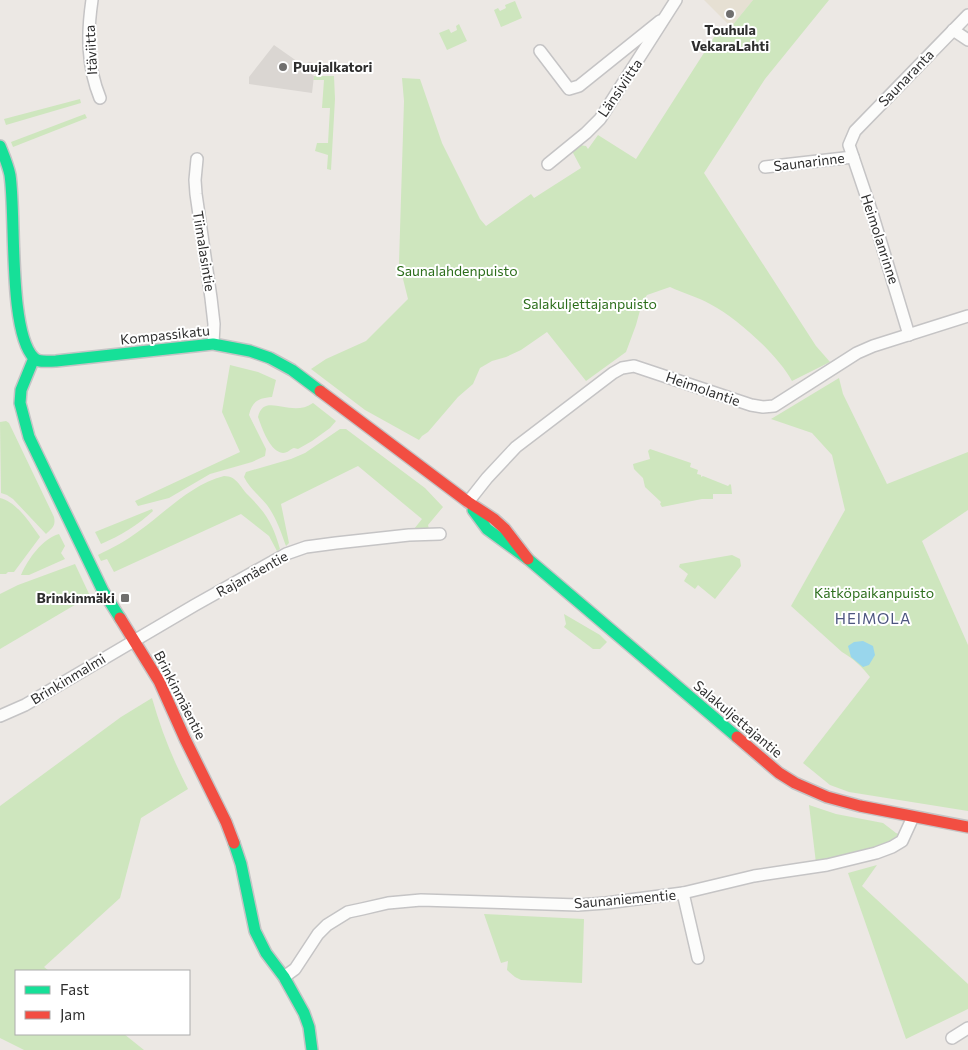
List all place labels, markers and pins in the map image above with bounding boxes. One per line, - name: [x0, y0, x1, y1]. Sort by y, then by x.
- marker: Touhula VekaraLahti: [724, 8, 736, 20]
- place label: Touhula VekaraLahti: [691, 21, 769, 54]
- place label: Puujalkatori: [293, 58, 373, 75]
- marker: Puujalkatori: [277, 61, 289, 73]
- place label: Brinkinmäki: [36, 589, 115, 606]
- marker: Brinkinmäki: [119, 592, 131, 604]

